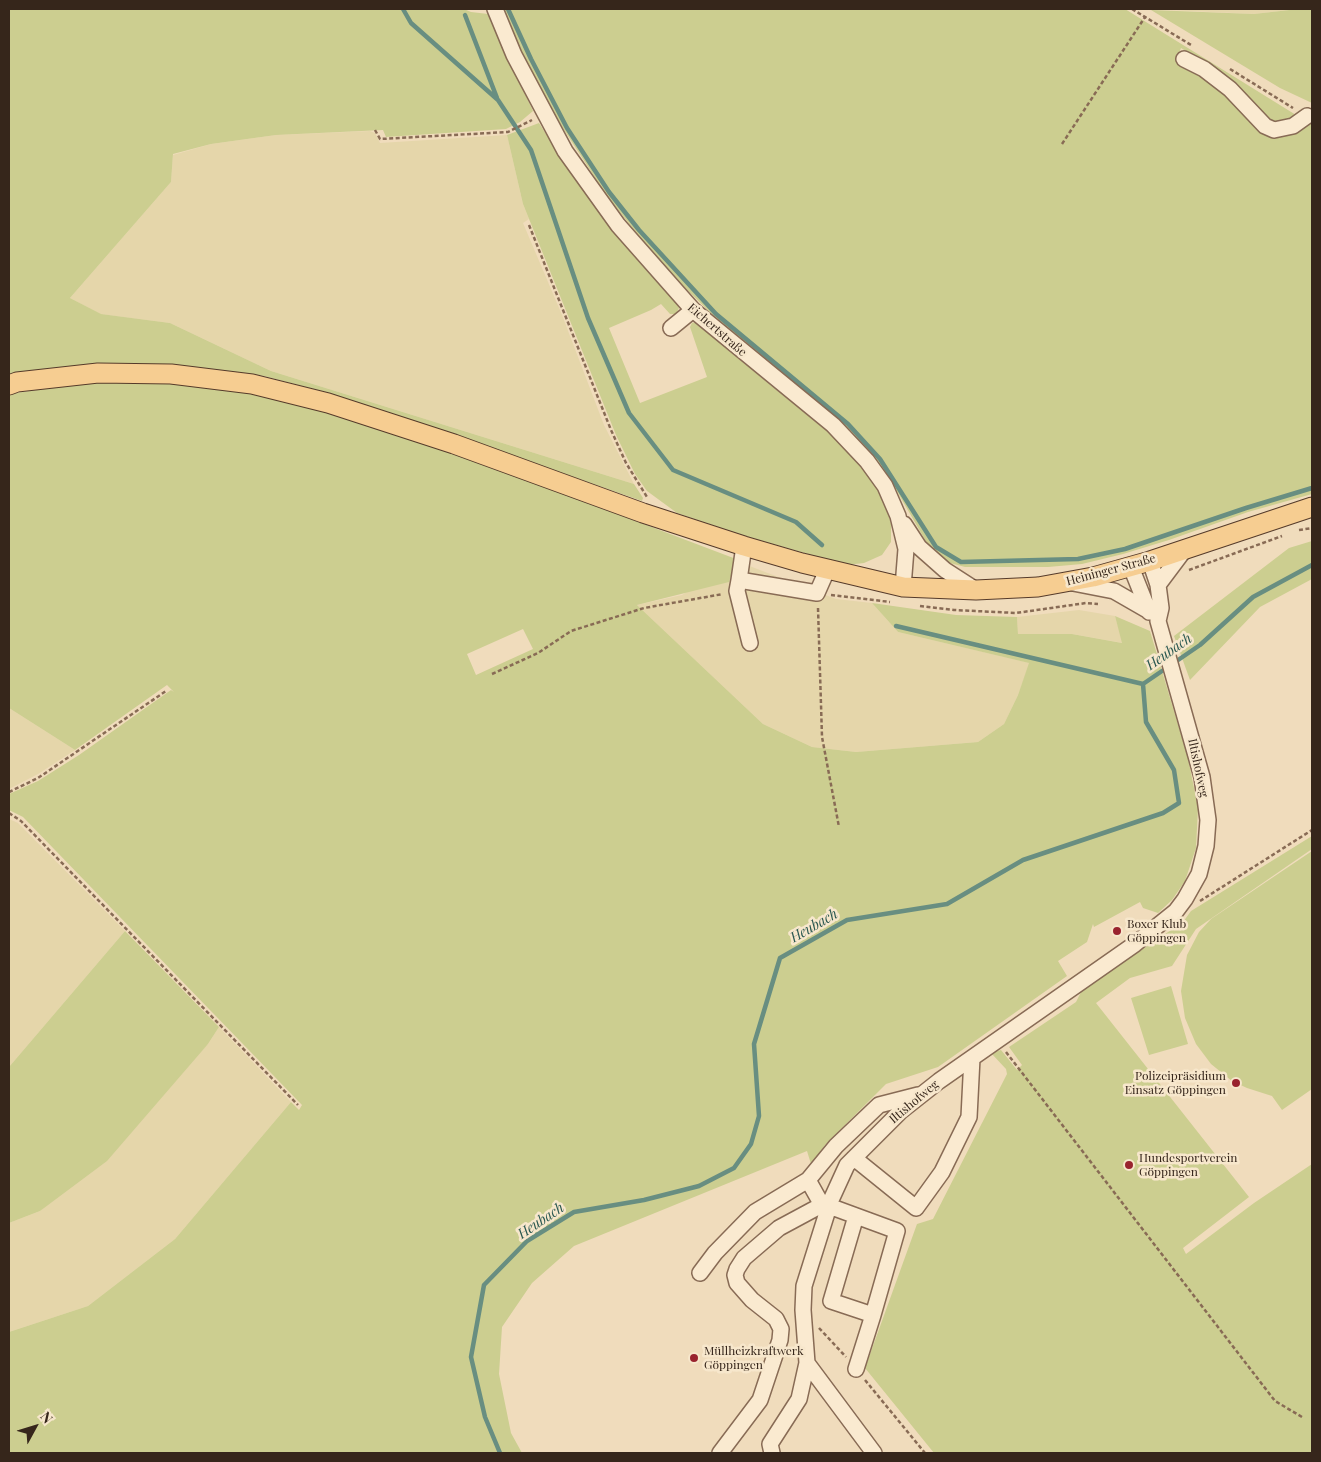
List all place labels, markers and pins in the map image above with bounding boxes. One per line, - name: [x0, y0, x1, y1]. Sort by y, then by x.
- place label: Boxer Klub Göppingen: [1127, 917, 1186, 945]
- marker: Boxer Klub Göppingen: [1111, 925, 1123, 937]
- place label: Polizeipräsidium Einsatz Göppingen: [1125, 1069, 1226, 1097]
- marker: Polizeipräsidium Einsatz Göppingen: [1230, 1077, 1242, 1089]
- place label: Hundesportverein Göppingen: [1139, 1151, 1237, 1179]
- marker: Hundesportverein Göppingen: [1123, 1159, 1135, 1171]
- place label: Müllheizkraftwerk Göppingen: [704, 1344, 804, 1372]
- marker: Müllheizkraftwerk Göppingen: [688, 1352, 700, 1364]

